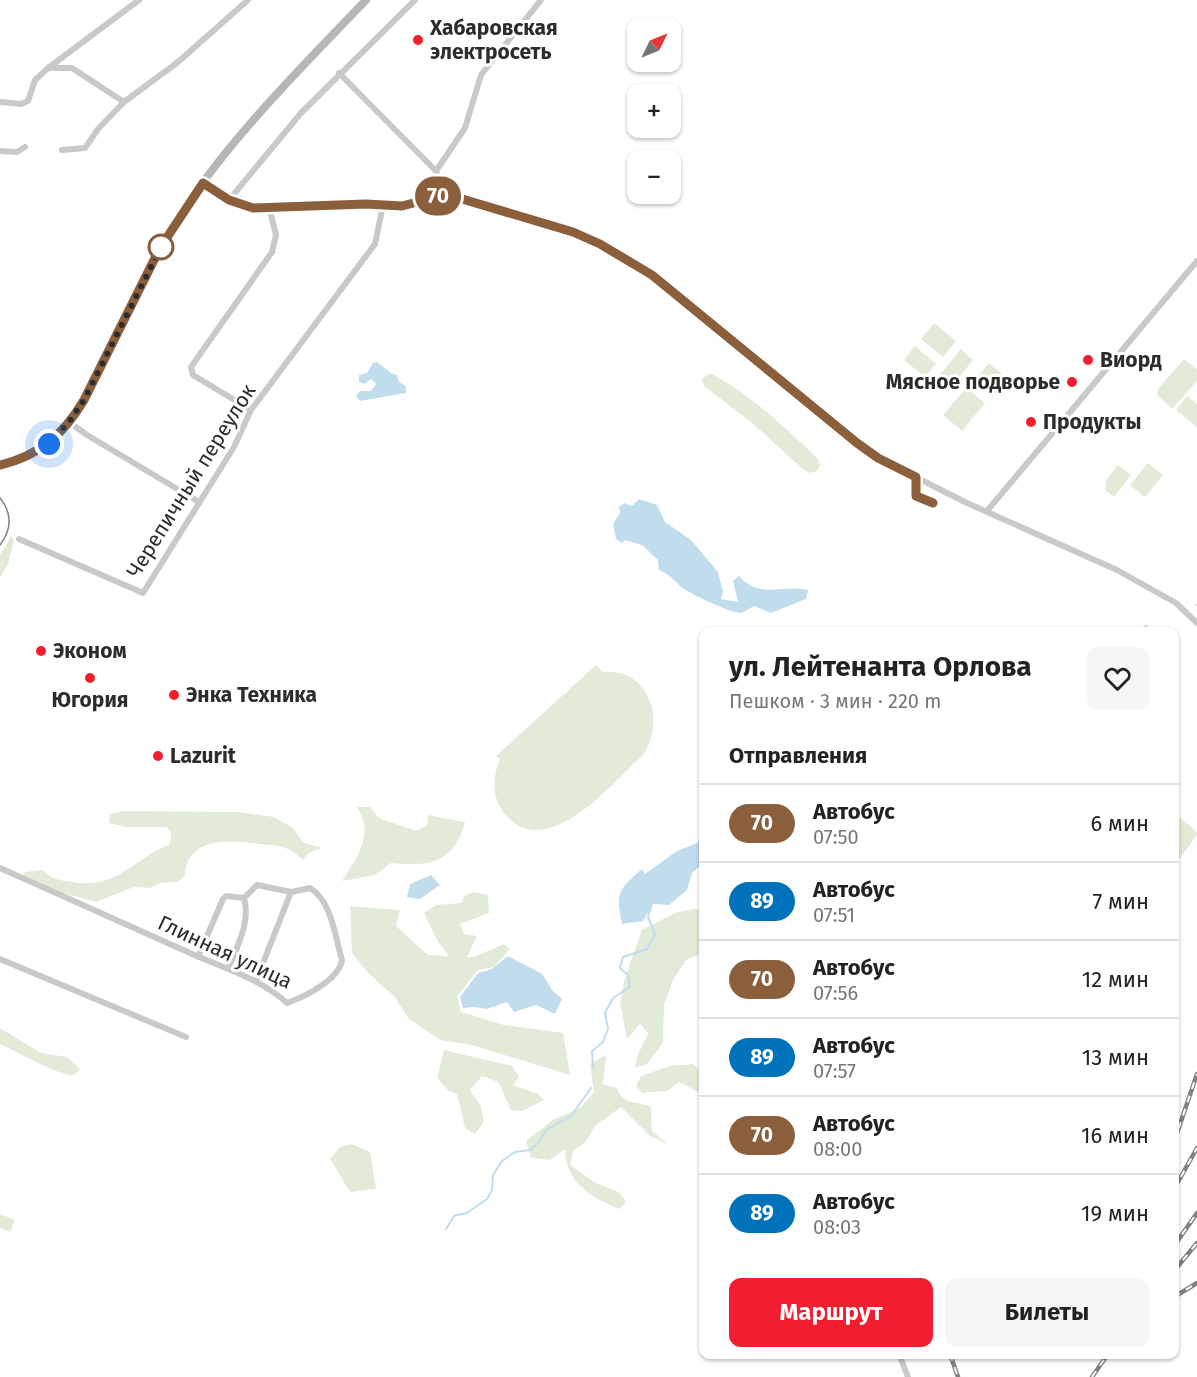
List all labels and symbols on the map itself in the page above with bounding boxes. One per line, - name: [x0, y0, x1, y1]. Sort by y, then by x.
- place label: Хабаровская электросеть: [429, 15, 558, 65]
- north arrow: [627, 18, 681, 72]
- marker: Хабаровская электросеть: [411, 33, 425, 47]
- line badge: 70: [411, 176, 465, 216]
- unlabelled marker: [148, 234, 174, 260]
- place label: Виорд: [1100, 347, 1162, 373]
- marker: Виорд: [1081, 353, 1095, 367]
- place label: Мясное подворье: [886, 369, 1060, 395]
- marker: Мясное подворье: [1065, 375, 1079, 389]
- street label: Черепичный переулок: [121, 379, 261, 583]
- place label: Продукты: [1043, 409, 1141, 435]
- marker: Продукты: [1024, 415, 1038, 429]
- your location: [34, 429, 64, 459]
- place label: Эконом: [53, 638, 127, 664]
- marker: Эконом: [34, 644, 48, 658]
- marker: Югория: [83, 671, 97, 685]
- place label: Энка Техника: [186, 682, 317, 708]
- place label: Югория: [51, 687, 129, 713]
- marker: Энка Техника: [167, 688, 181, 702]
- place label: Lazurit: [170, 743, 237, 769]
- marker: Lazurit: [151, 749, 165, 763]
- street label: Глинная улица: [154, 910, 296, 994]

